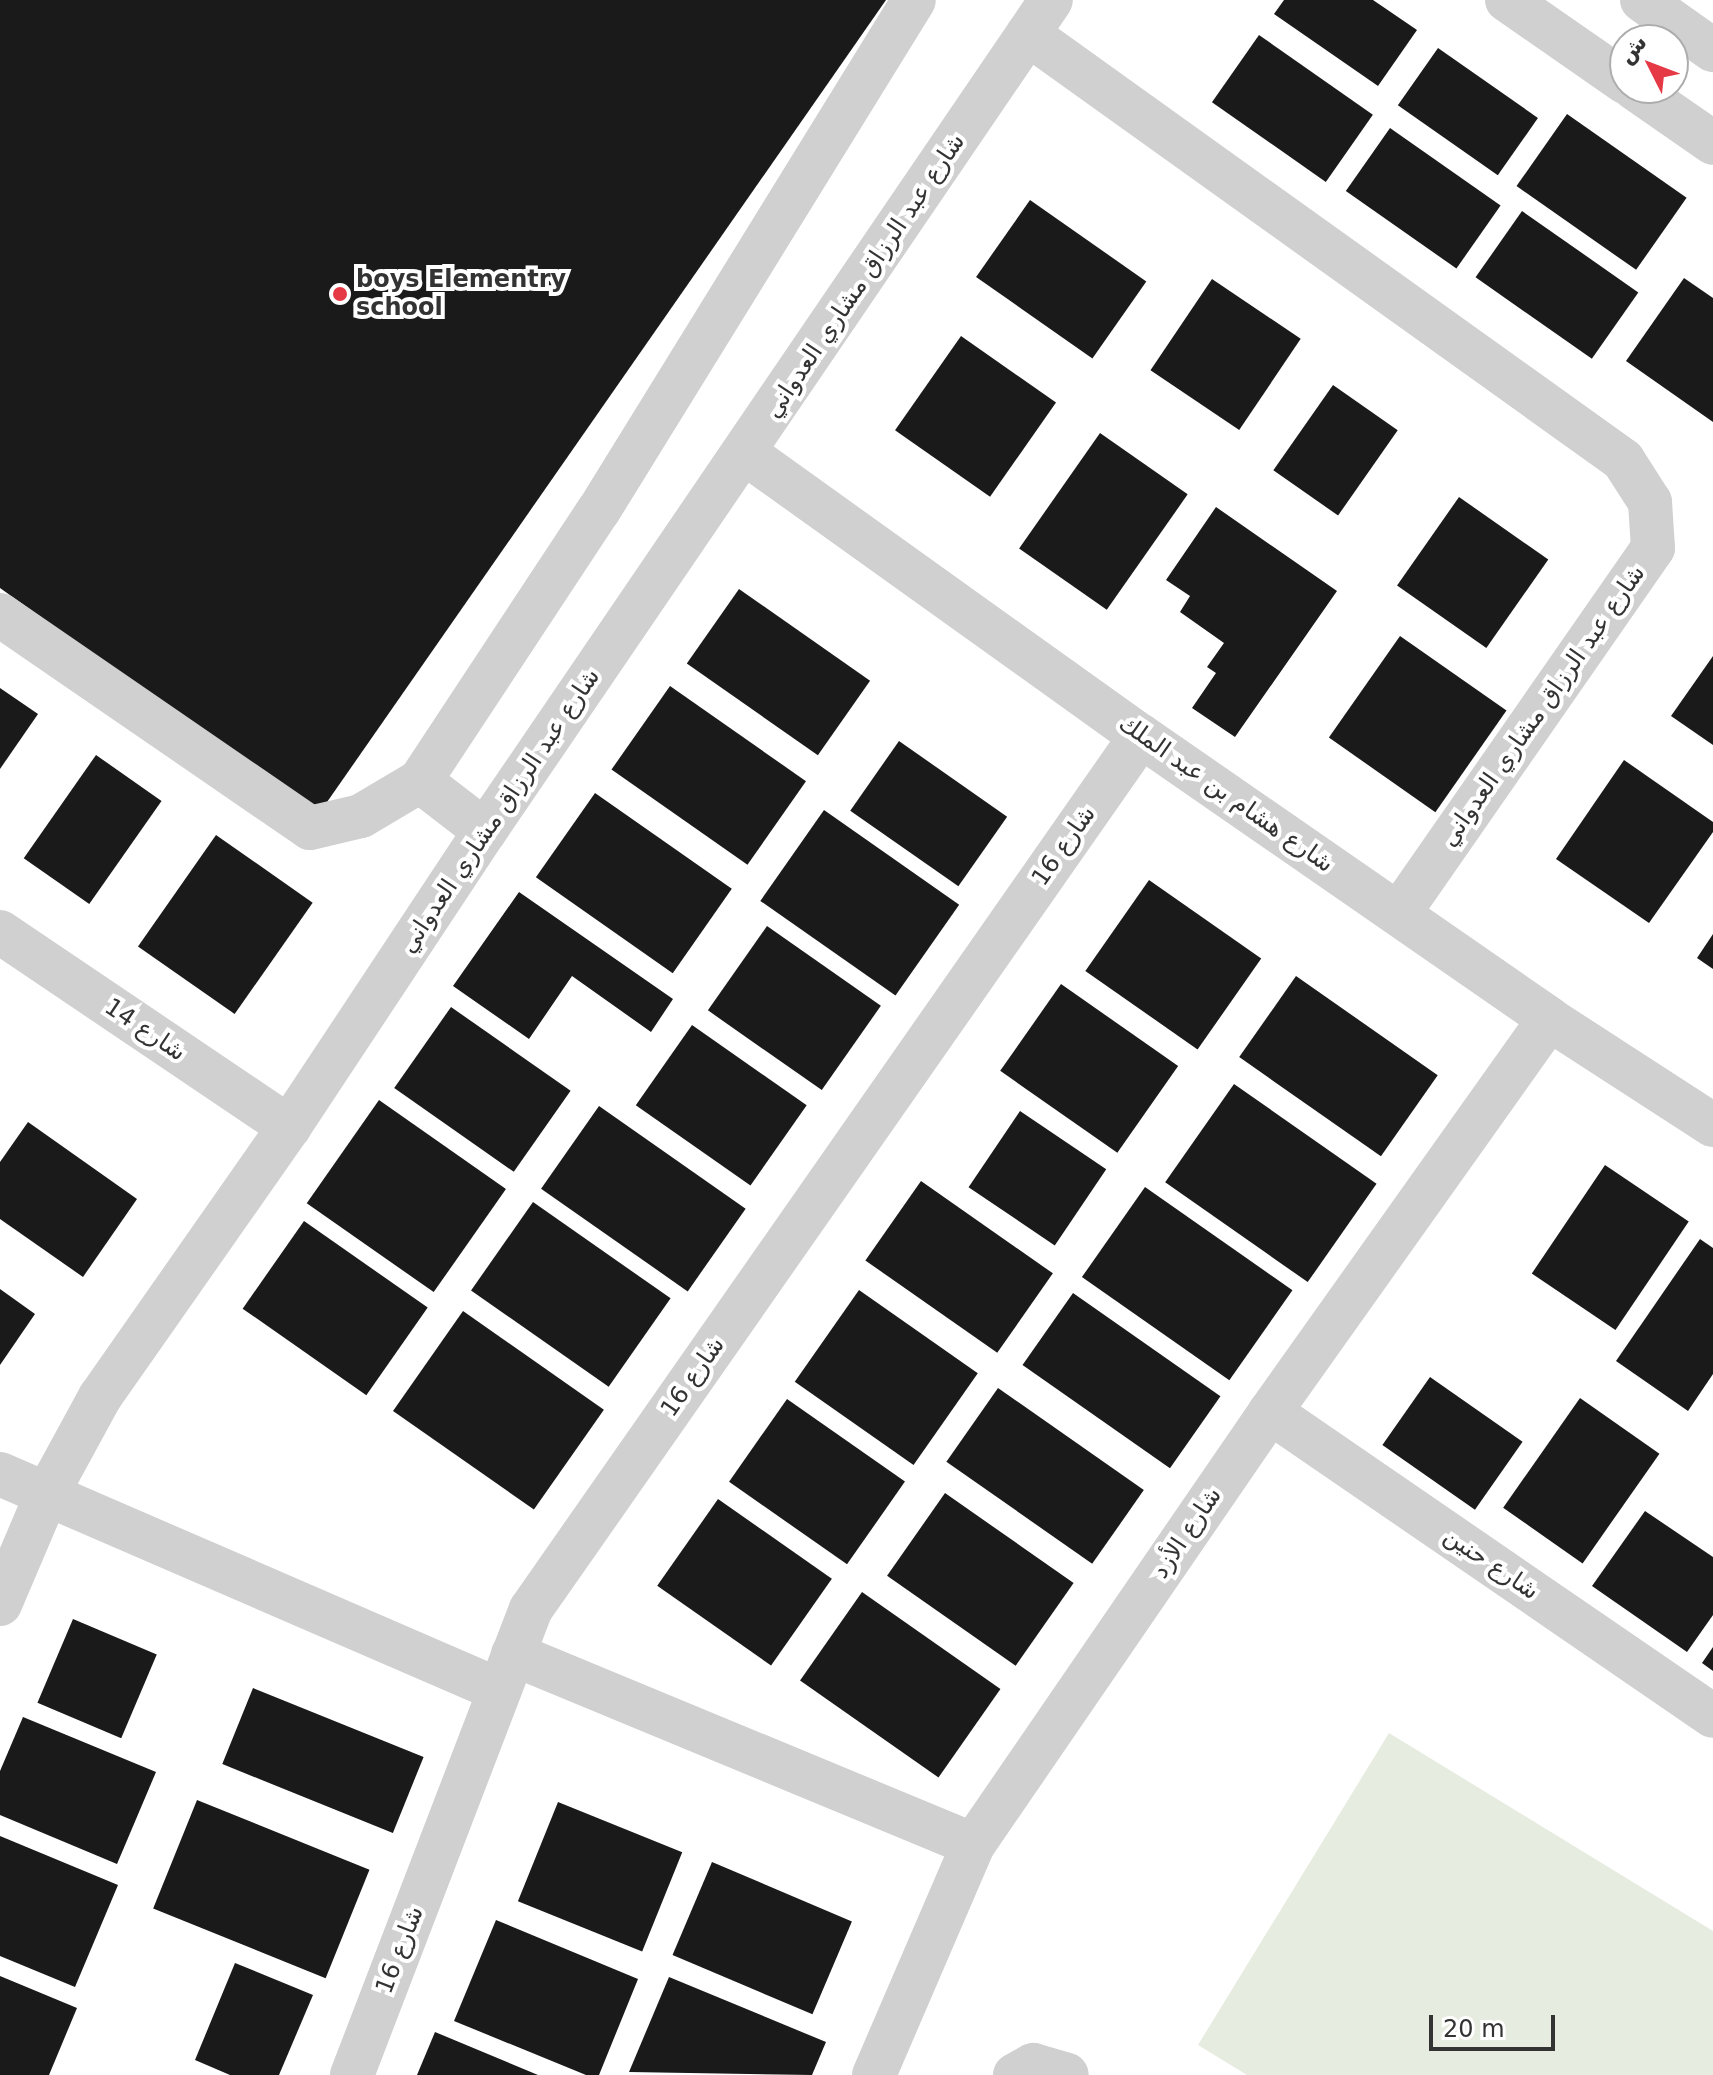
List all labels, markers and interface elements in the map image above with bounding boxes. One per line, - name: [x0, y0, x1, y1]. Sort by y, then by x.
- north arrow: [1609, 24, 1689, 104]
- text: ش: [1613, 29, 1652, 69]
- street label: شارع عبد الرزاق مشاري العدواني: [759, 128, 971, 424]
- place label: boys Elementry school: [356, 266, 566, 322]
- marker: boys Elementry school: [331, 285, 349, 303]
- street label: شارع عبد الرزاق مشاري العدواني: [1435, 560, 1651, 852]
- street label: شارع عبد الرزاق مشاري العدواني: [394, 663, 606, 959]
- street label: شارع هشام بن عبد الملك: [1113, 709, 1339, 879]
- street label: شارع 16: [1026, 800, 1102, 892]
- street label: شارع 14: [99, 992, 191, 1068]
- street label: شارع 16: [655, 1331, 731, 1423]
- street label: شارع الأزد: [1146, 1482, 1228, 1584]
- street label: شارع حنين: [1438, 1522, 1544, 1606]
- street label: شارع 16: [370, 1902, 430, 1998]
- scale bar: [1433, 1999, 1559, 2049]
- text: 20 m: [1443, 2015, 1505, 2043]

